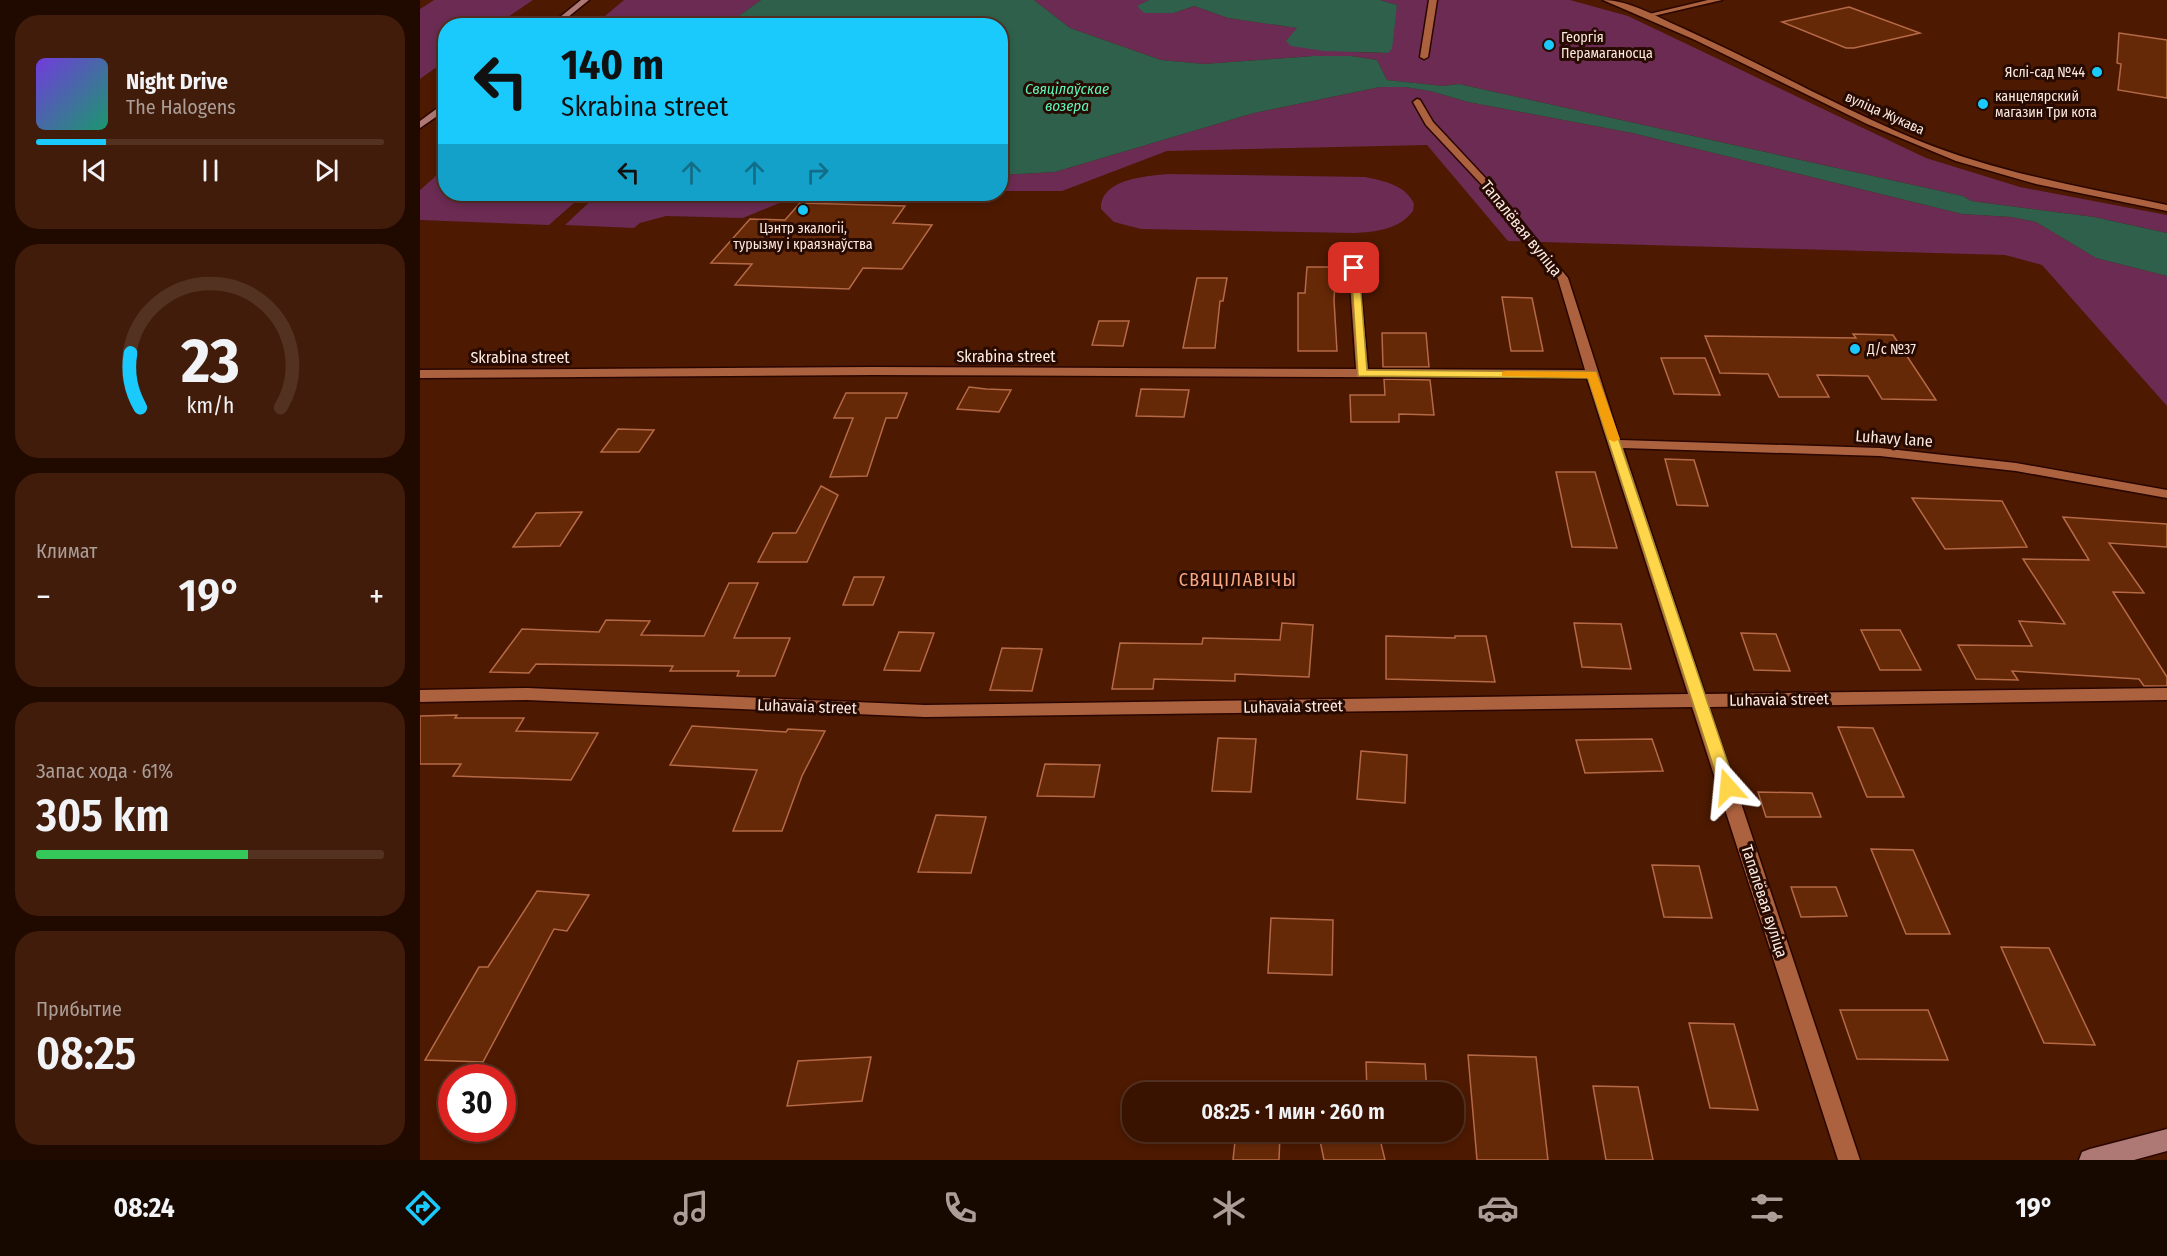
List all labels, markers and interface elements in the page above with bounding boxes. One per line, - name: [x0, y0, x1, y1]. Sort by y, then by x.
- place label: Георгія Перамаганосца: [1561, 29, 1653, 62]
- marker: Георгія Перамаганосца: [1542, 38, 1556, 52]
- text: 140 m: [561, 40, 664, 90]
- icon: left: [462, 42, 540, 120]
- place label: Яслі-сад №44: [2005, 64, 2085, 81]
- marker: Яслі-сад №44: [2090, 65, 2104, 79]
- text: Night Drive: [126, 68, 228, 95]
- water label: Свяцілаўскае возера: [1025, 80, 1109, 115]
- street label: вуліца Жукава: [1843, 88, 1927, 139]
- place label: канцелярский магазин Три кота: [1995, 88, 2097, 121]
- text: Skrabina street: [561, 91, 728, 123]
- text: The Halogens: [126, 95, 236, 119]
- marker: канцелярский магазин Три кота: [1976, 97, 1990, 111]
- icon: previous: [78, 154, 111, 187]
- icon: pause: [194, 154, 227, 187]
- icon: next: [310, 154, 343, 187]
- icon: left: [612, 156, 645, 189]
- icon: ahead: [675, 156, 708, 189]
- icon: ahead: [738, 156, 771, 189]
- icon: right: [801, 156, 834, 189]
- street label: Тапалёвая вуліца: [1477, 177, 1566, 280]
- marker: Цэнтр экалогіі, турызму і краязнаўства: [796, 203, 810, 217]
- place label: Цэнтр экалогіі, турызму і краязнаўства: [733, 220, 873, 253]
- pin: [1328, 242, 1379, 293]
- icon: arrive: [1337, 251, 1370, 284]
- text: 23: [180, 324, 239, 399]
- place label: Д/с №37: [1866, 341, 1916, 358]
- marker: Д/с №37: [1848, 342, 1862, 356]
- street label: Skrabina street: [956, 347, 1056, 366]
- street label: Skrabina street: [470, 348, 570, 367]
- text: km/h: [186, 393, 234, 419]
- street label: Luhavy lane: [1855, 426, 1933, 451]
- text: Климат: [36, 539, 97, 563]
- text: 19°: [179, 569, 241, 623]
- district label: СВЯЦІЛАВІЧЫ: [1179, 569, 1297, 591]
- text: −: [36, 577, 51, 617]
- text: +: [369, 577, 384, 617]
- street label: Luhavaia street: [1729, 689, 1830, 710]
- street label: Luhavaia street: [757, 695, 858, 718]
- street label: Luhavaia street: [1243, 696, 1344, 717]
- position arrow: [1696, 755, 1760, 819]
- text: Запас хода · 61%: [36, 759, 173, 783]
- text: 305 km: [36, 789, 170, 843]
- street label: Тапалёвая вуліца: [1737, 842, 1792, 960]
- text: Прибытие: [36, 997, 122, 1021]
- text: 08:25: [36, 1027, 136, 1081]
- speed limit sign: 30: [438, 1064, 516, 1142]
- text: 08:25 · 1 мин · 260 m: [1201, 1098, 1385, 1125]
- icon: directions: [402, 1187, 444, 1229]
- icon: music: [670, 1187, 712, 1229]
- icon: phone: [939, 1187, 981, 1229]
- icon: climate: [1208, 1187, 1250, 1229]
- icon: car: [1477, 1187, 1519, 1229]
- icon: filters: [1746, 1187, 1788, 1229]
- text: 08:24: [113, 1192, 175, 1224]
- text: 19°: [2015, 1192, 2053, 1224]

